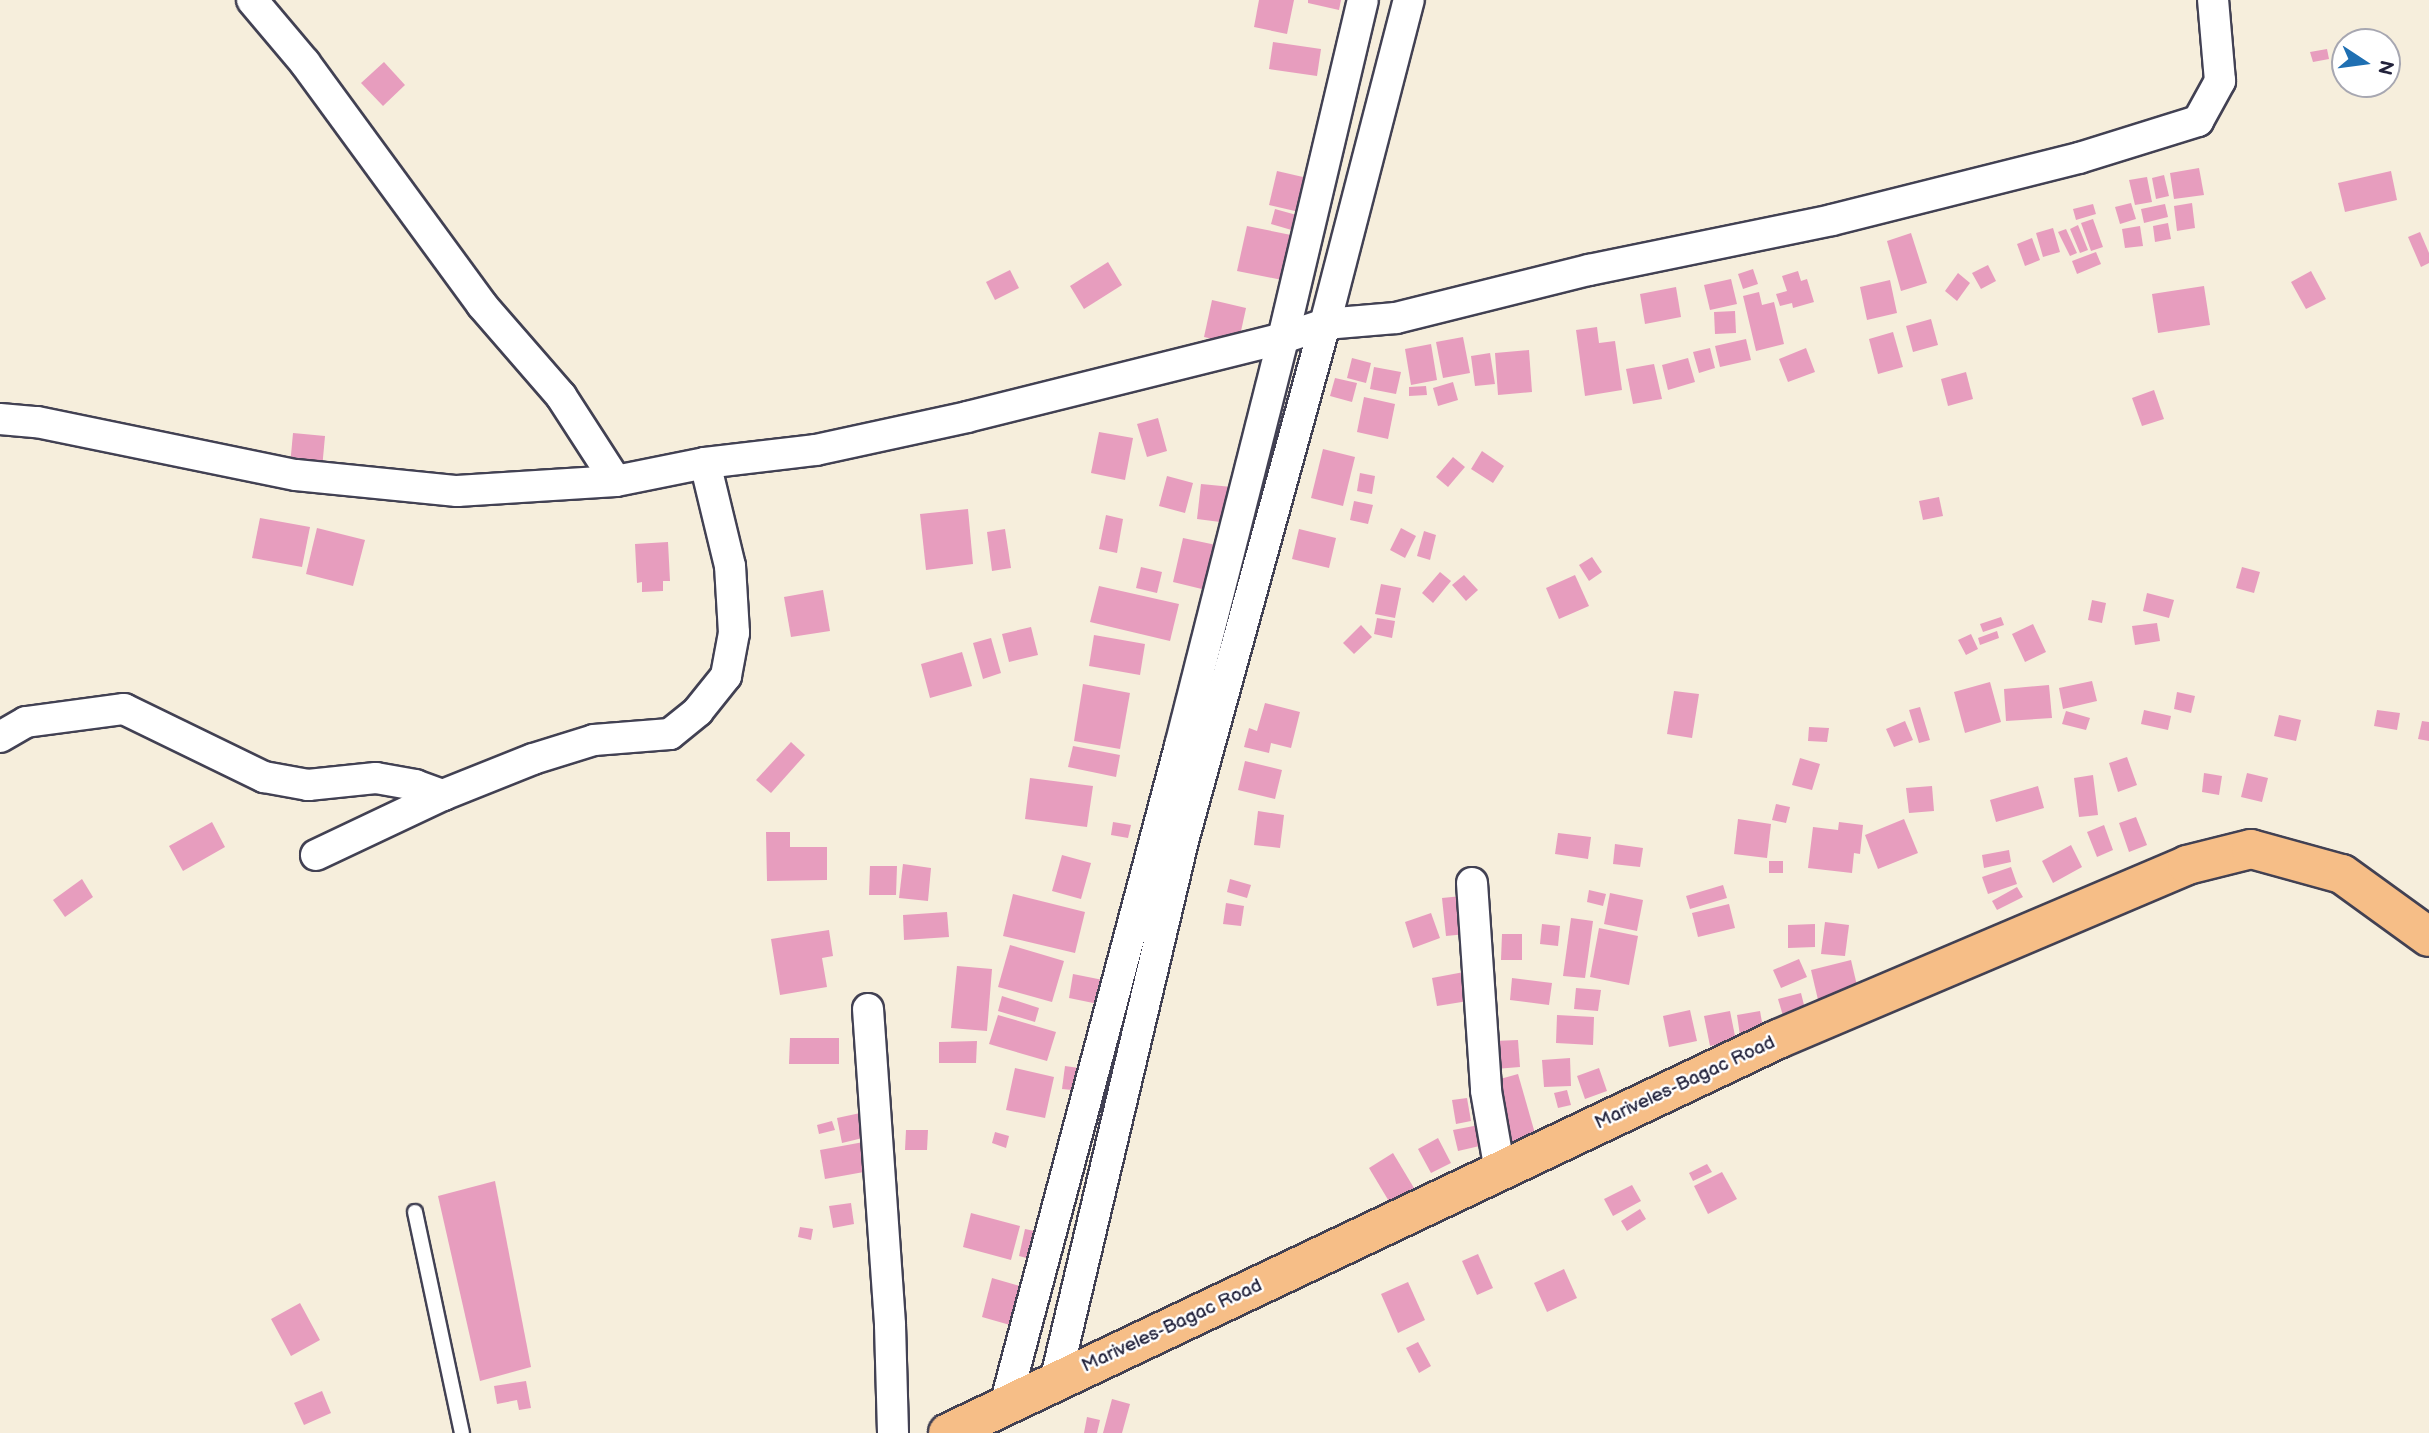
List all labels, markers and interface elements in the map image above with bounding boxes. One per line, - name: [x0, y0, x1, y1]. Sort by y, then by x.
- north arrow: [2331, 28, 2401, 98]
- text: N: [2372, 58, 2398, 77]
- street label: Mariveles-Bagac Road: [1591, 1031, 1779, 1135]
- street label: Mariveles-Bagac Road: [1078, 1274, 1266, 1378]

